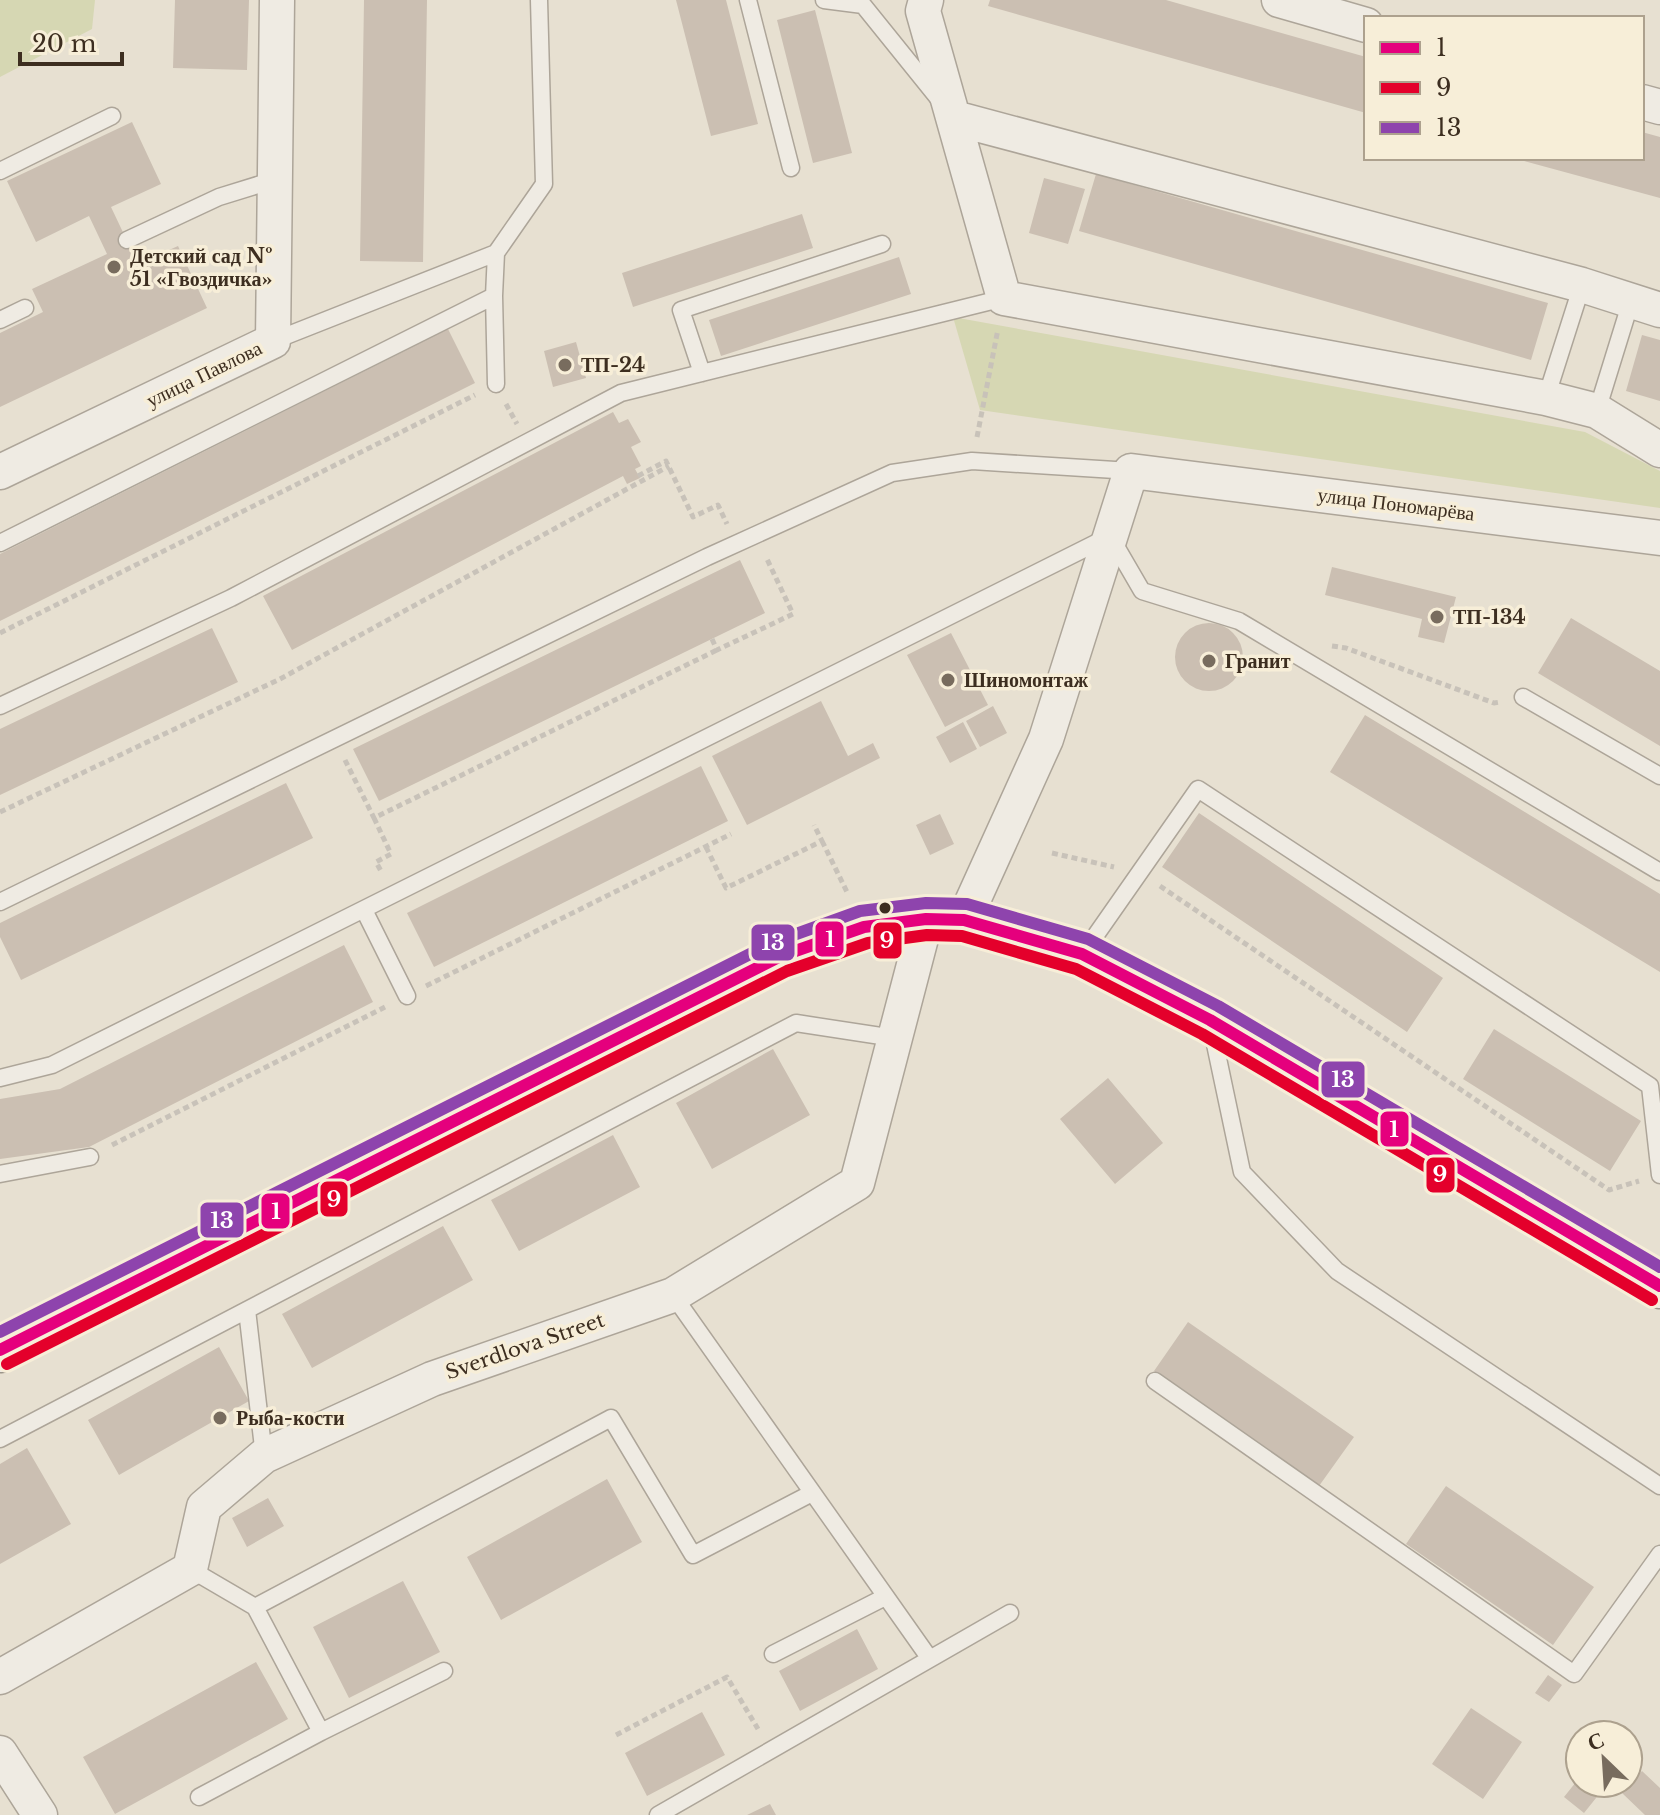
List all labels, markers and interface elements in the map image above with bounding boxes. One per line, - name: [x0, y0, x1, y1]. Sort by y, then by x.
- scale bar: [20, 16, 122, 66]
- legend: [1364, 16, 1644, 160]
- text: 20 m: [32, 29, 97, 58]
- text: 1: [1436, 33, 1447, 62]
- text: 9: [1436, 73, 1451, 102]
- text: 13: [1436, 113, 1462, 142]
- place label: Детский сад № 51 «Гвоздичка»: [130, 244, 273, 291]
- marker: Детский сад № 51 «Гвоздичка»: [105, 258, 123, 276]
- street label: улица Павлова: [142, 336, 266, 412]
- place label: ТП-24: [581, 353, 645, 377]
- marker: ТП-24: [556, 356, 574, 374]
- street label: улица Пономарёва: [1316, 482, 1476, 526]
- place label: ТП-134: [1453, 605, 1526, 629]
- marker: ТП-134: [1428, 608, 1446, 626]
- place label: Гранит: [1225, 649, 1291, 673]
- marker: Гранит: [1200, 652, 1218, 670]
- place label: Шиномонтаж: [964, 668, 1089, 692]
- marker: Шиномонтаж: [939, 671, 957, 689]
- unlabelled marker: [877, 900, 893, 916]
- line badge: 1: [814, 920, 845, 958]
- line badge: 9: [872, 921, 903, 960]
- line badge: 13: [750, 923, 796, 962]
- text: 1: [825, 926, 835, 953]
- text: 9: [880, 927, 894, 954]
- text: 13: [761, 929, 785, 956]
- line badge: 13: [1320, 1060, 1366, 1099]
- text: 13: [1331, 1066, 1355, 1093]
- line badge: 1: [1379, 1110, 1410, 1148]
- text: 1: [1389, 1116, 1399, 1143]
- line badge: 9: [1425, 1156, 1456, 1194]
- text: 9: [1433, 1161, 1447, 1188]
- line badge: 9: [319, 1180, 349, 1218]
- text: 9: [327, 1186, 341, 1213]
- line badge: 1: [260, 1192, 291, 1230]
- text: 1: [271, 1198, 281, 1225]
- line badge: 13: [199, 1201, 245, 1239]
- text: 13: [210, 1207, 234, 1234]
- street label: Sverdlova Street: [442, 1307, 608, 1384]
- place label: Рыба-кости: [236, 1406, 344, 1430]
- marker: Рыба-кости: [211, 1409, 229, 1427]
- north arrow: [1564, 1719, 1644, 1799]
- text: С: [1583, 1726, 1609, 1757]

